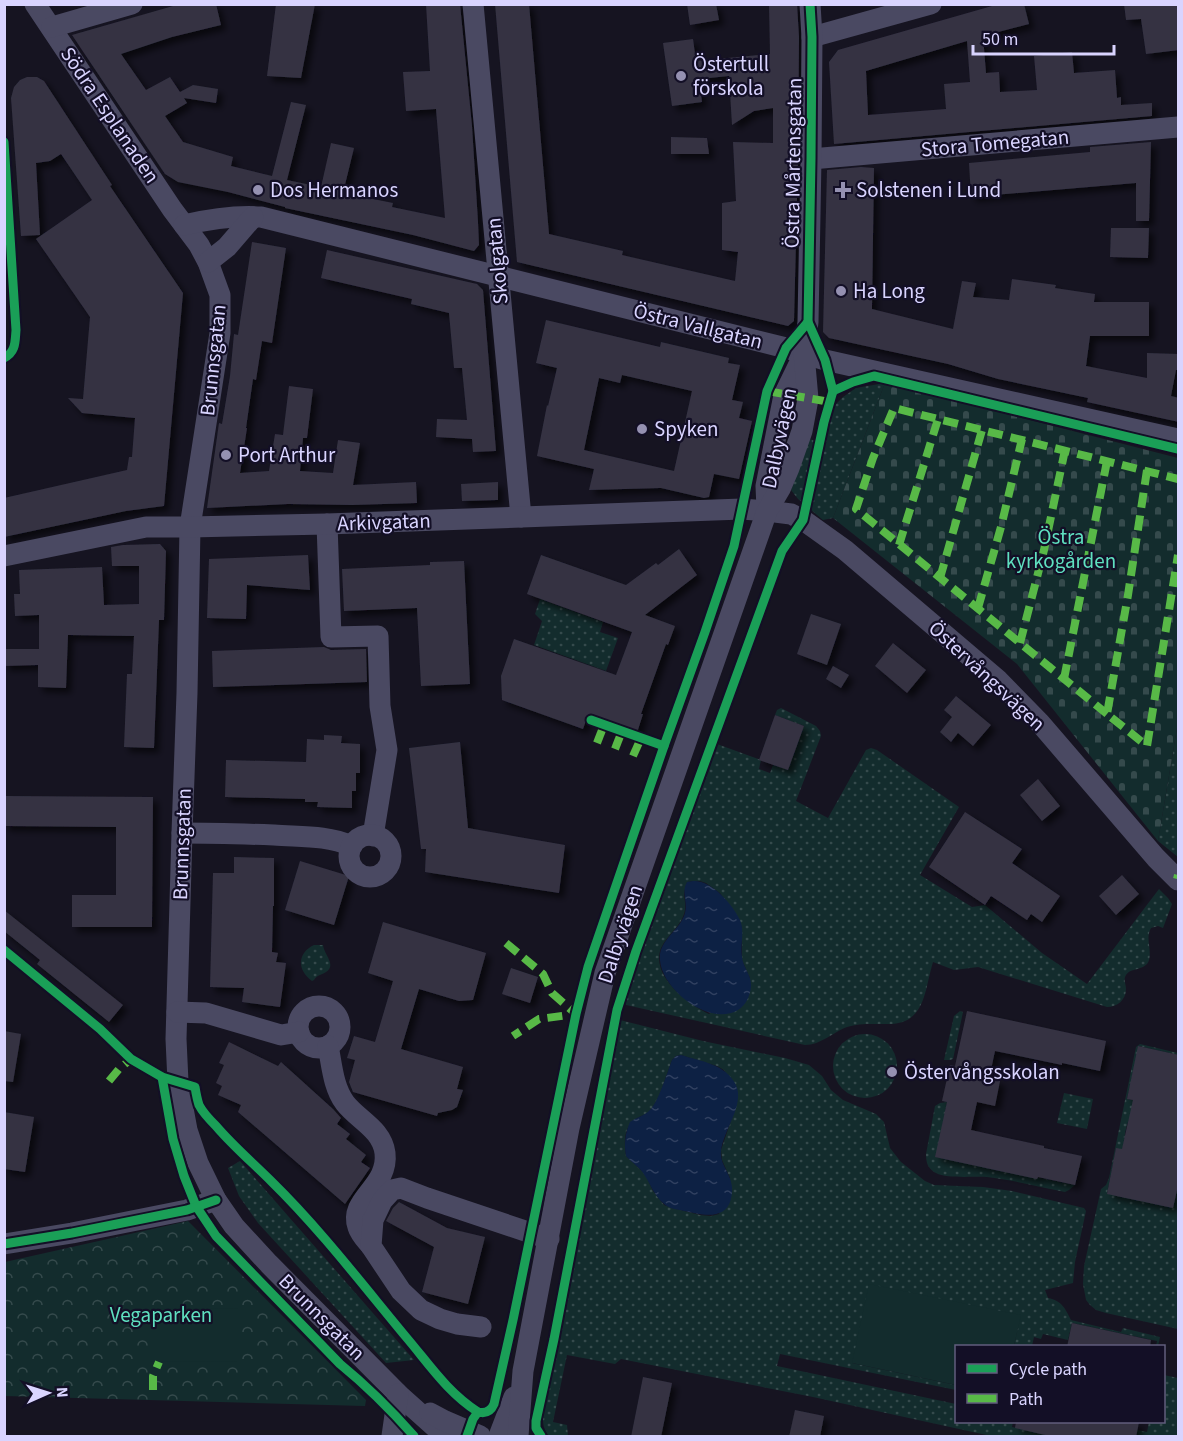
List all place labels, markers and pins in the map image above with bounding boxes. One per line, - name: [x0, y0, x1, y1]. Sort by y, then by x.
- place label: Östertull förskola: [693, 49, 769, 103]
- marker: Östertull förskola: [674, 69, 688, 83]
- place label: Dos Hermanos: [270, 175, 398, 205]
- place label: Solstenen i Lund: [856, 175, 1001, 205]
- marker: Solstenen i Lund: [834, 181, 852, 199]
- marker: Dos Hermanos: [251, 183, 265, 197]
- place label: Ha Long: [853, 276, 925, 306]
- marker: Ha Long: [834, 284, 848, 298]
- place label: Spyken: [654, 414, 719, 444]
- marker: Spyken: [635, 422, 649, 436]
- place label: Port Arthur: [238, 440, 336, 470]
- marker: Port Arthur: [219, 448, 233, 462]
- place label: Östervångsskolan: [904, 1057, 1060, 1087]
- marker: Östervångsskolan: [885, 1065, 899, 1079]

